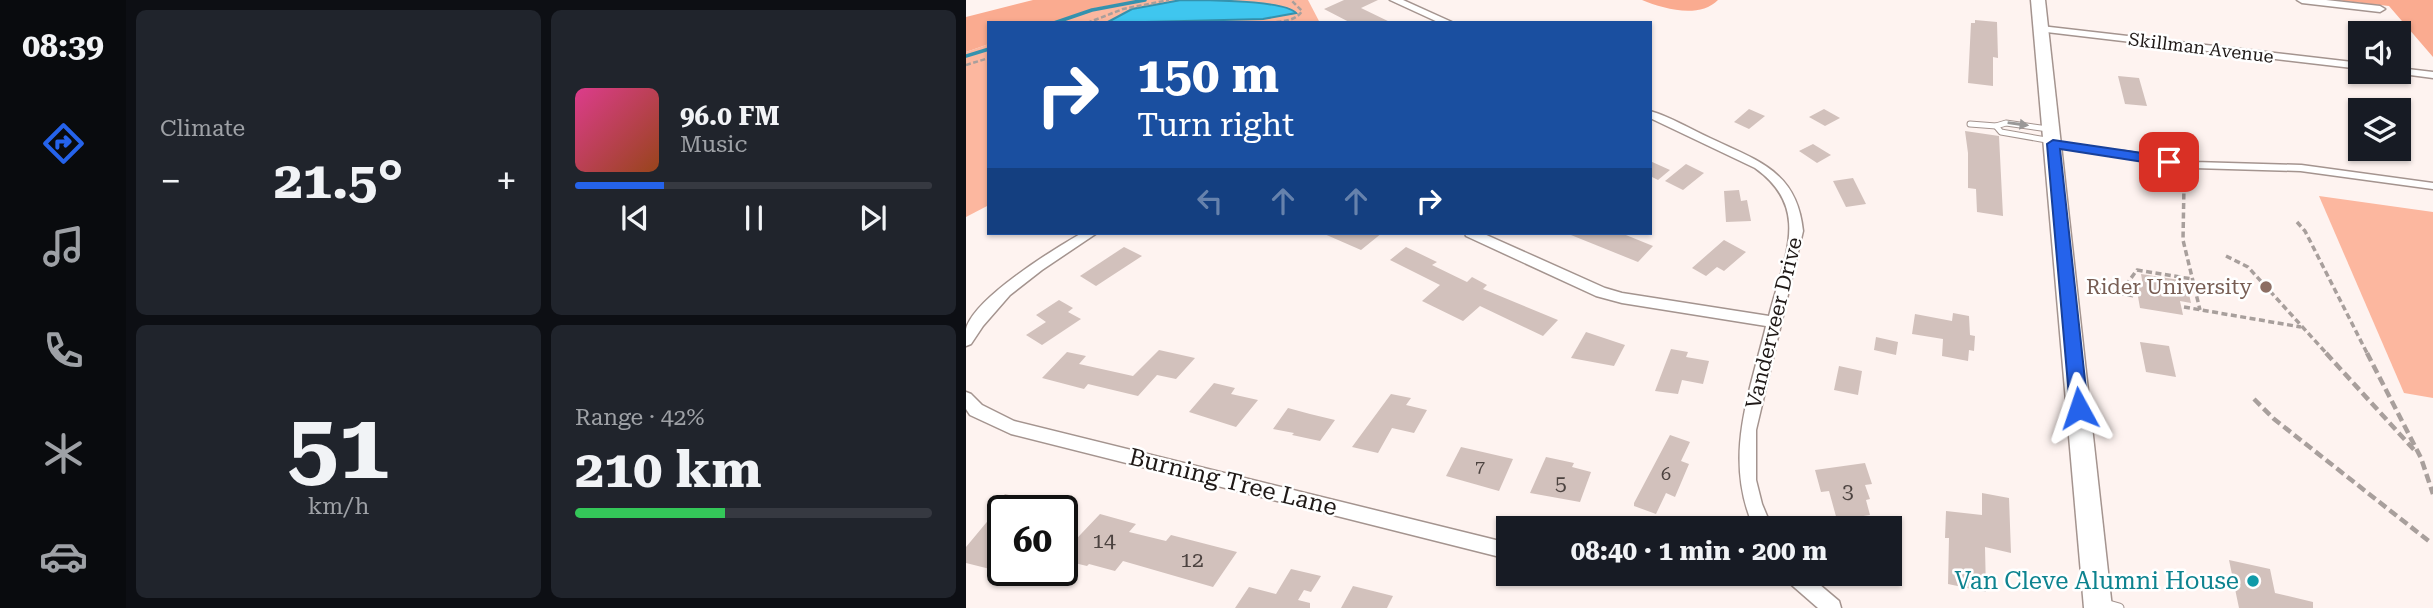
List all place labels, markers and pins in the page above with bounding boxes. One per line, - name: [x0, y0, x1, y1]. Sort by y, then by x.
- pin: [2139, 132, 2199, 192]
- place label: Rider University: [2086, 275, 2253, 299]
- marker: Rider University: [2258, 279, 2274, 295]
- place label: Van Cleve Alumni House: [1954, 567, 2239, 595]
- marker: Van Cleve Alumni House: [2245, 573, 2261, 589]

